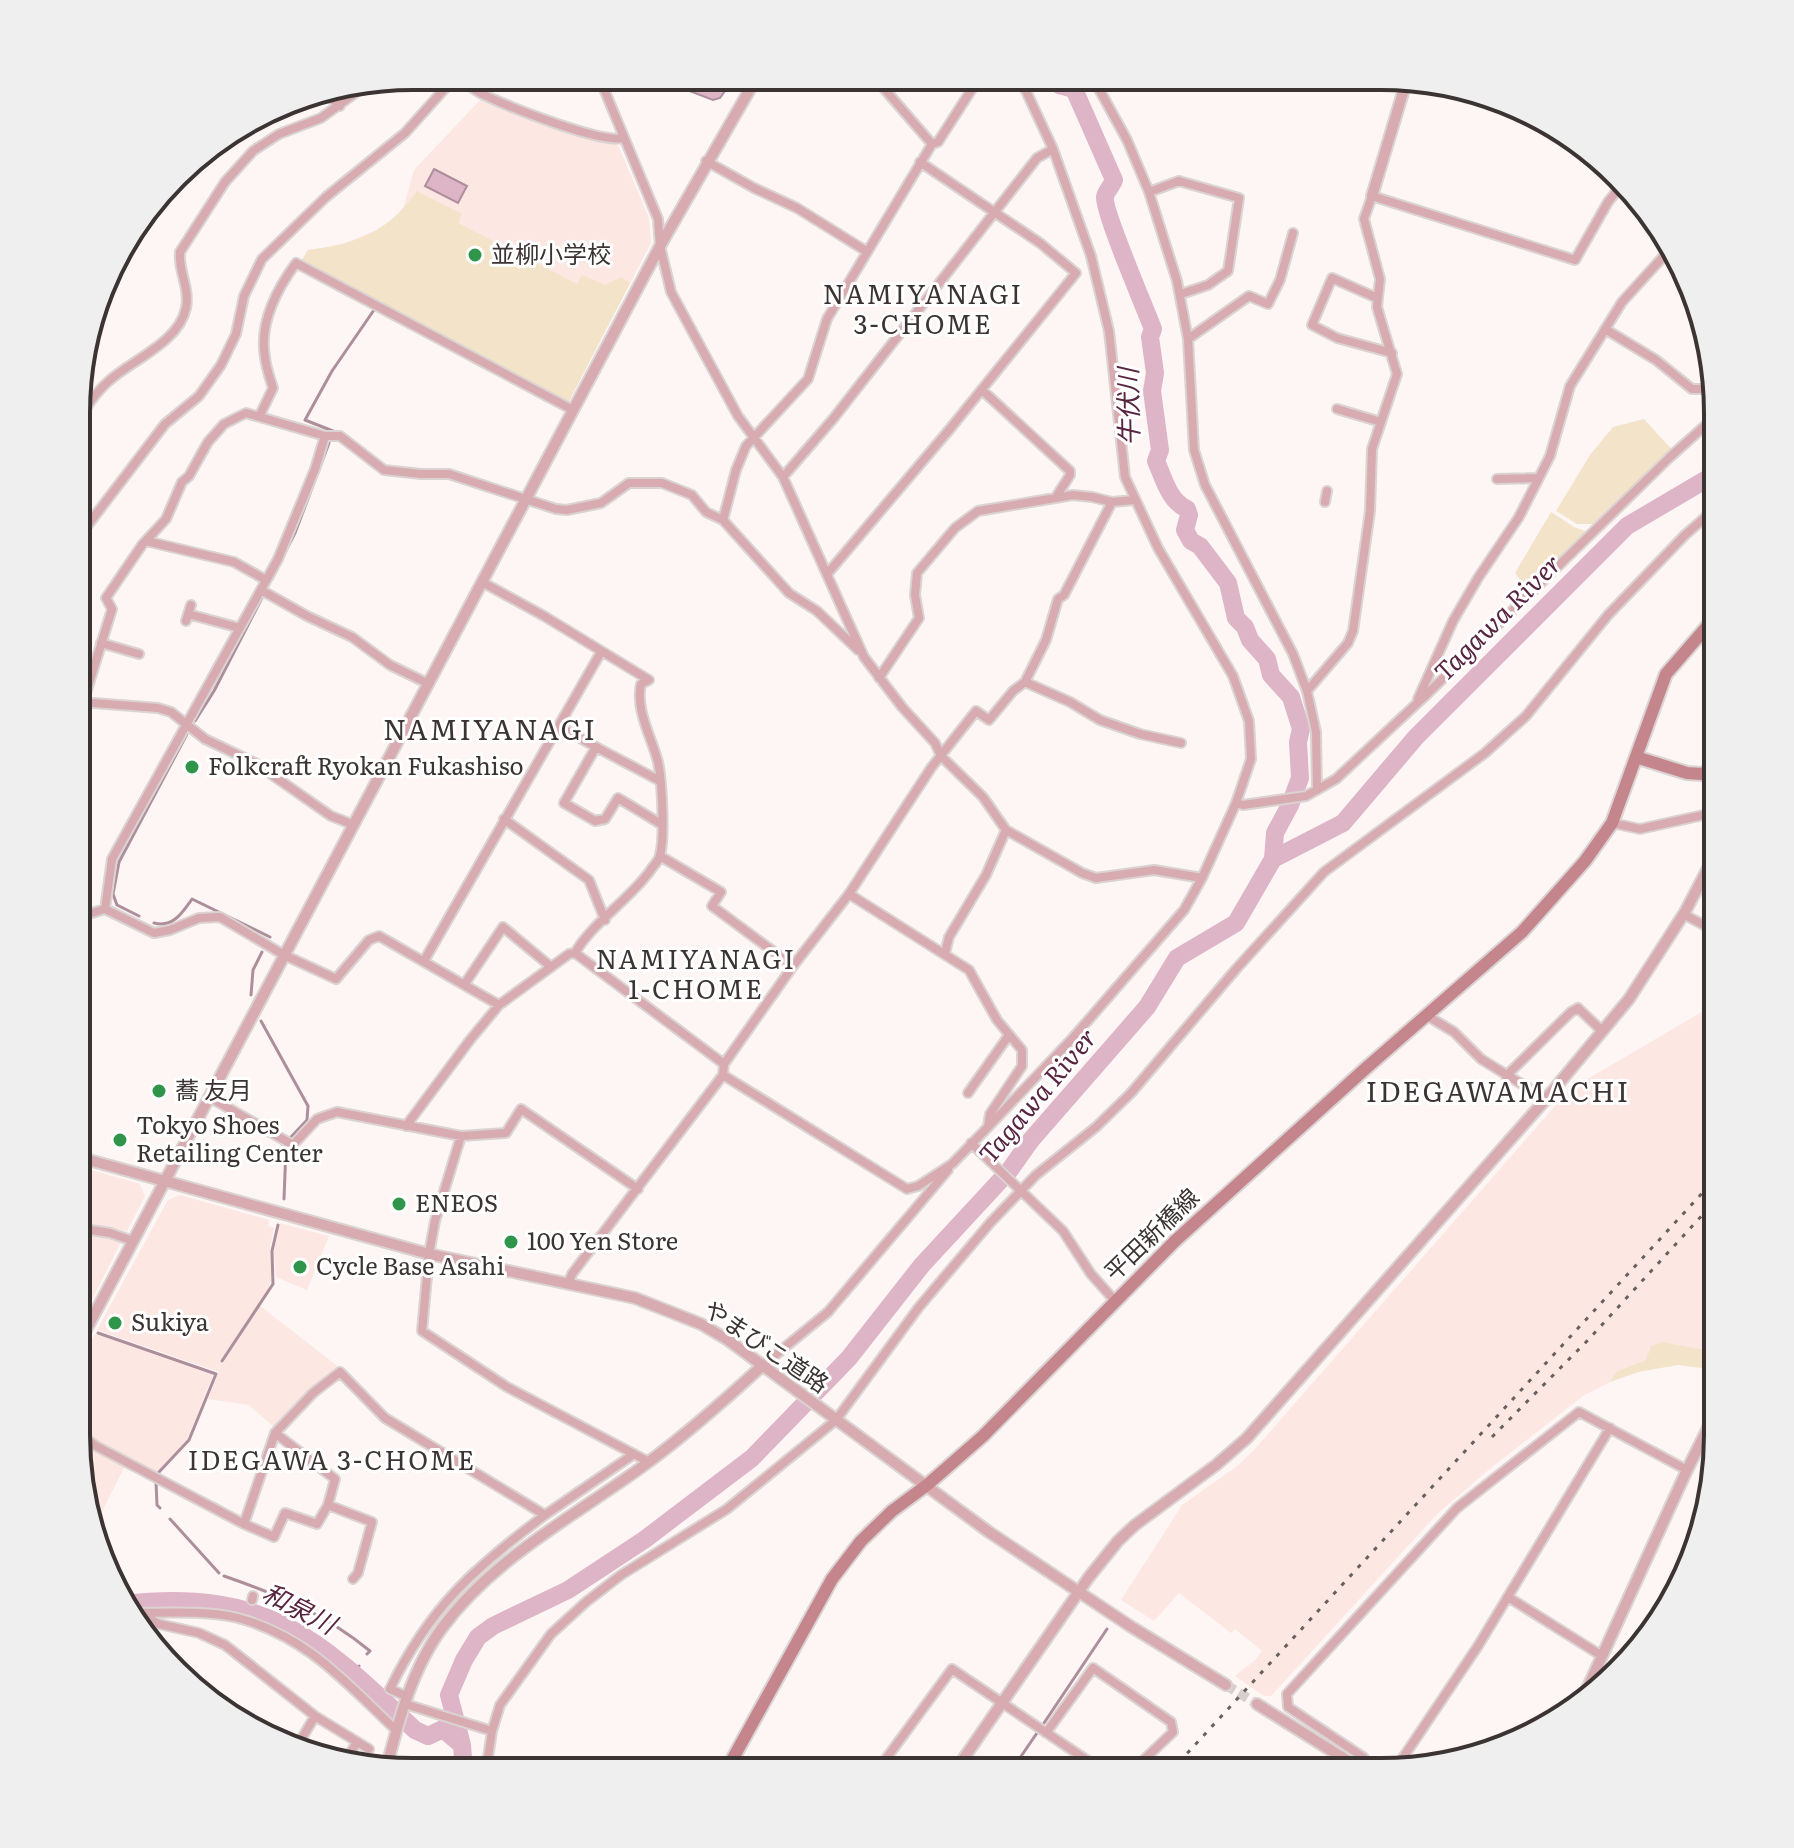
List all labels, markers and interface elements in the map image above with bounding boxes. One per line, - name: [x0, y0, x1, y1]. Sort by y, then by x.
- place label: 並柳小学校: [491, 235, 611, 270]
- marker: 並柳小学校: [466, 246, 484, 264]
- district label: NAMIYANAGI 3-CHOME: [823, 273, 1023, 342]
- water label: 牛伏川: [1106, 365, 1147, 446]
- water label: Tagawa River: [1424, 544, 1569, 689]
- district label: NAMIYANAGI: [383, 707, 597, 749]
- place label: Folkcraft Ryokan Fukashiso: [208, 747, 524, 782]
- marker: Folkcraft Ryokan Fukashiso: [183, 758, 201, 776]
- district label: NAMIYANAGI 1-CHOME: [596, 938, 796, 1007]
- water label: Tagawa River: [968, 1018, 1104, 1170]
- district label: IDEGAWAMACHI: [1366, 1069, 1630, 1111]
- place label: 蕎 友月: [175, 1071, 252, 1106]
- marker: 蕎 友月: [150, 1082, 168, 1100]
- place label: Tokyo Shoes Retailing Center: [136, 1106, 323, 1169]
- marker: Tokyo Shoes Retailing Center: [111, 1131, 129, 1149]
- street label: 平田新橋線: [1095, 1179, 1206, 1287]
- place label: ENEOS: [415, 1184, 498, 1219]
- marker: ENEOS: [390, 1195, 408, 1213]
- place label: 100 Yen Store: [527, 1222, 678, 1257]
- marker: 100 Yen Store: [502, 1233, 520, 1251]
- place label: Cycle Base Asahi: [316, 1247, 504, 1282]
- marker: Cycle Base Asahi: [291, 1258, 309, 1276]
- street label: やまびこ道路: [698, 1290, 837, 1400]
- place label: Sukiya: [131, 1303, 209, 1338]
- marker: Sukiya: [106, 1314, 124, 1332]
- district label: IDEGAWA 3-CHOME: [188, 1439, 476, 1478]
- water label: 和泉川: [257, 1572, 346, 1643]

